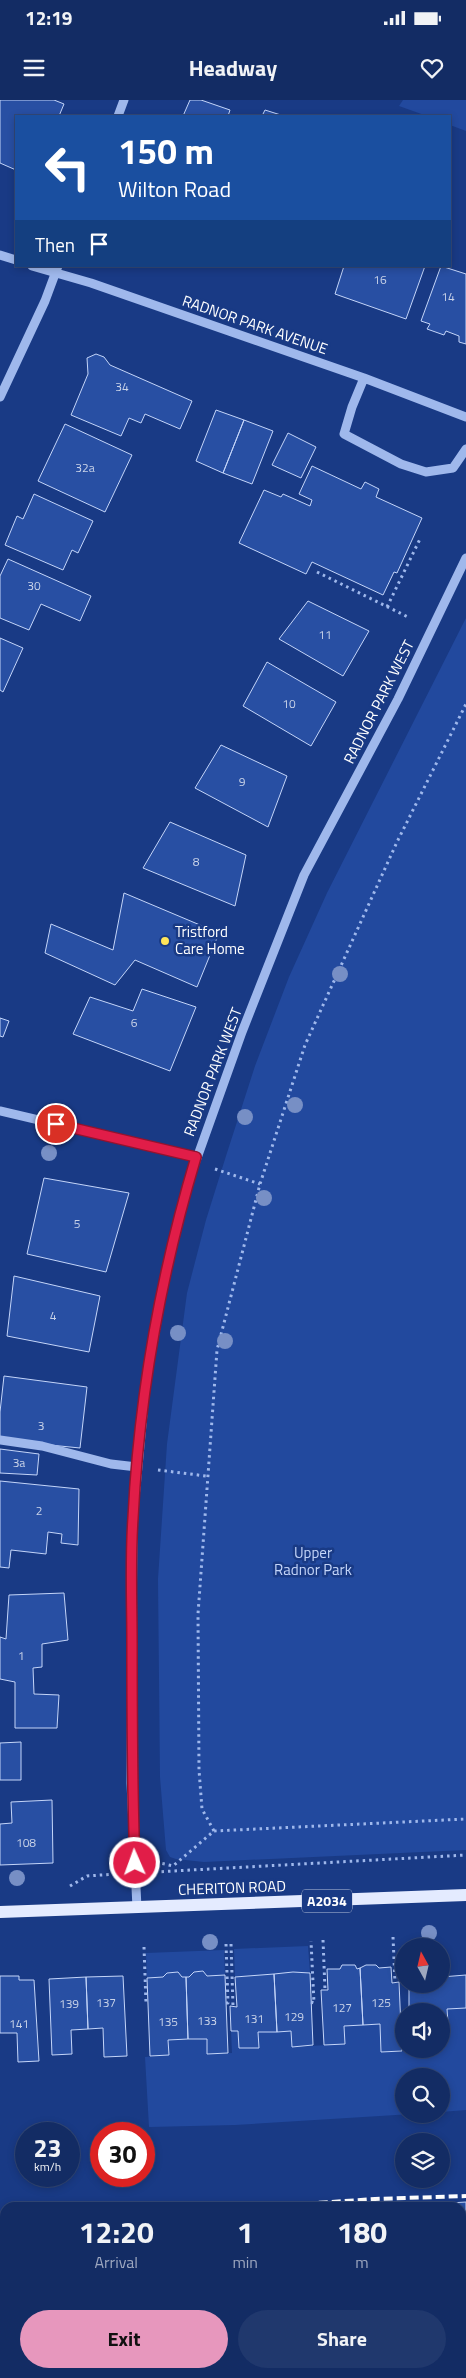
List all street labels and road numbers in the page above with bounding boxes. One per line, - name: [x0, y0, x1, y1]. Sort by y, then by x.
- street label: RADNOR PARK AVENUE: [179, 289, 331, 360]
- street label: RADNOR PARK WEST: [337, 636, 420, 768]
- street label: RADNOR PARK WEST: [177, 1004, 248, 1140]
- street label: CHERITON ROAD: [178, 1874, 286, 1901]
- road number: A2034: [302, 1890, 352, 1912]

